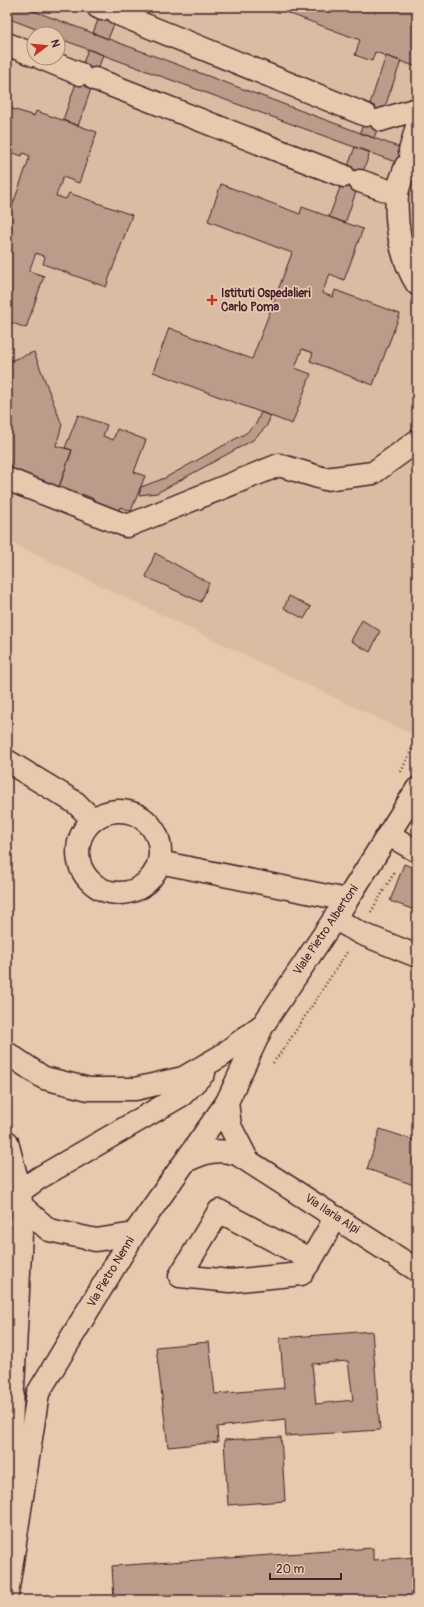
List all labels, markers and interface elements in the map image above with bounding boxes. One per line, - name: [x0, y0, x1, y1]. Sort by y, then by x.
- north arrow: [26, 26, 66, 66]
- text: N: [48, 38, 63, 49]
- place label: Istituti Ospedalieri Carlo Poma: [221, 286, 311, 315]
- marker: Istituti Ospedalieri Carlo Poma: [206, 294, 218, 306]
- street label: Viale Pietro Albertoni: [290, 882, 362, 978]
- street label: Via Ilaria Alpi: [302, 1191, 362, 1237]
- street label: Via Pietro Nenni: [84, 1234, 138, 1310]
- scale bar: [270, 1555, 341, 1581]
- text: 20 m: [276, 1562, 305, 1577]

